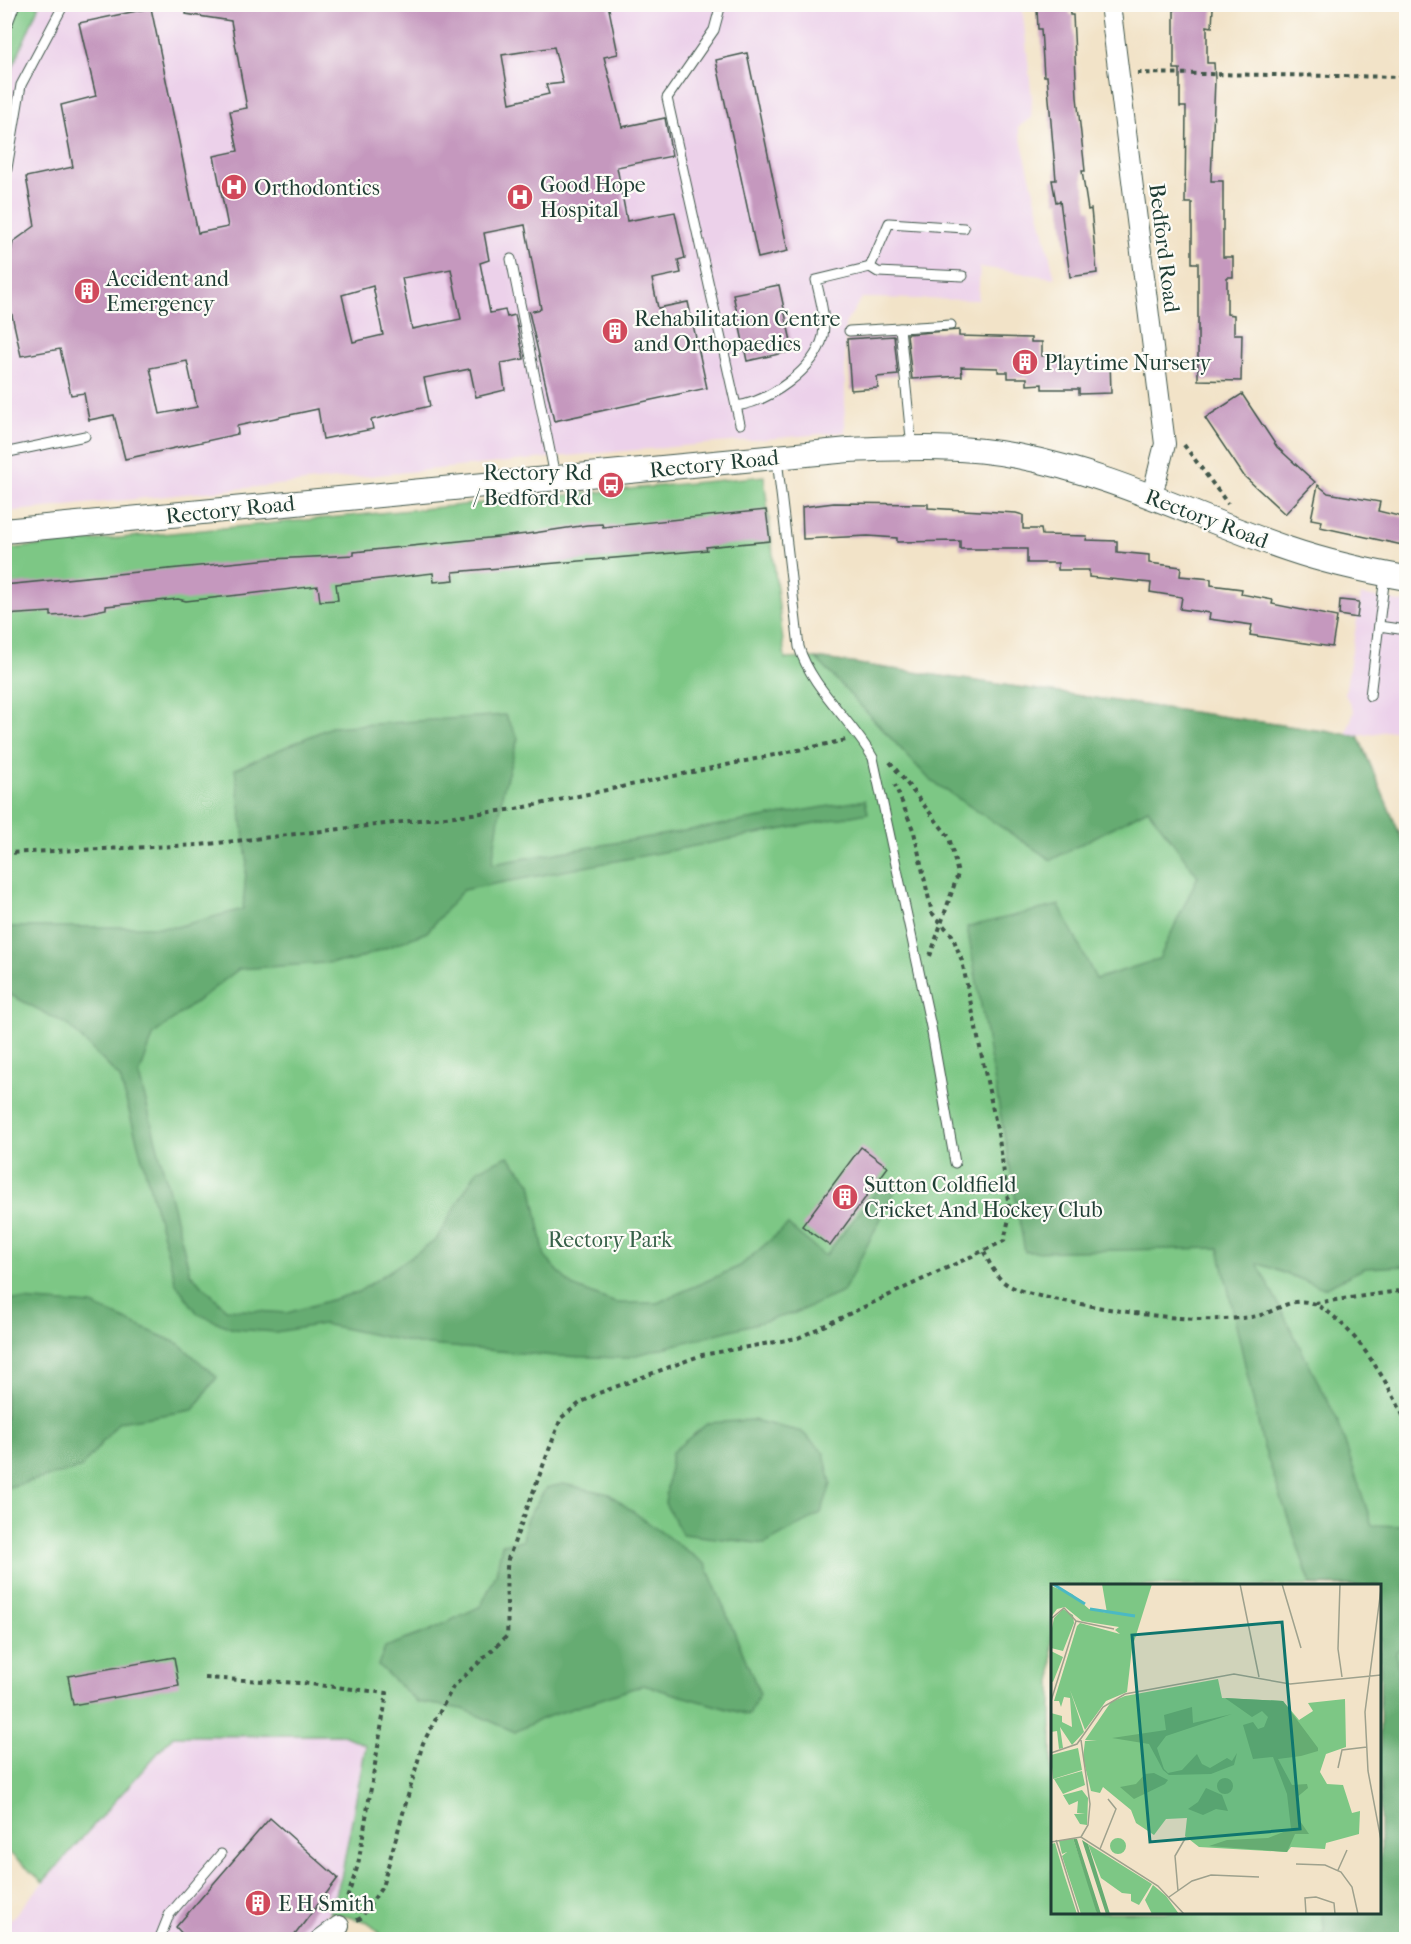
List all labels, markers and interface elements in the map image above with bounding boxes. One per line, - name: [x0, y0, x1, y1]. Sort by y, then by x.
- hospital icon: Orthodontics: [219, 172, 249, 202]
- place label: Good Hope Hospital: [540, 172, 646, 223]
- place label: Orthodontics: [254, 175, 380, 201]
- hospital icon: Good Hope Hospital: [505, 182, 535, 212]
- street label: Bedford Road: [1143, 182, 1185, 315]
- place label: Accident and Emergency: [105, 266, 230, 317]
- building icon: Accident and Emergency: [72, 276, 102, 306]
- place label: Rehabilitation Centre and Orthopaedics: [634, 306, 840, 357]
- building icon: Rehabilitation Centre and Orthopaedics: [600, 316, 630, 346]
- building icon: Playtime Nursery: [1010, 347, 1040, 377]
- place label: Playtime Nursery: [1044, 350, 1212, 376]
- street label: Rectory Road: [648, 444, 781, 484]
- place label: Rectory Rd / Bedford Rd: [472, 460, 593, 511]
- bus stop icon: Rectory Rd / Bedford Rd: [596, 470, 626, 500]
- street label: Rectory Road: [1141, 484, 1273, 555]
- street label: Rectory Road: [164, 490, 297, 530]
- place label: Sutton Coldfield Cricket And Hockey Club: [864, 1172, 1103, 1223]
- building icon: Sutton Coldfield Cricket And Hockey Club: [830, 1182, 860, 1212]
- park label: Rectory Park: [548, 1227, 673, 1253]
- inset map: [1051, 1584, 1381, 1914]
- building icon: E H Smith: [243, 1888, 273, 1918]
- place label: E H Smith: [278, 1891, 375, 1917]

